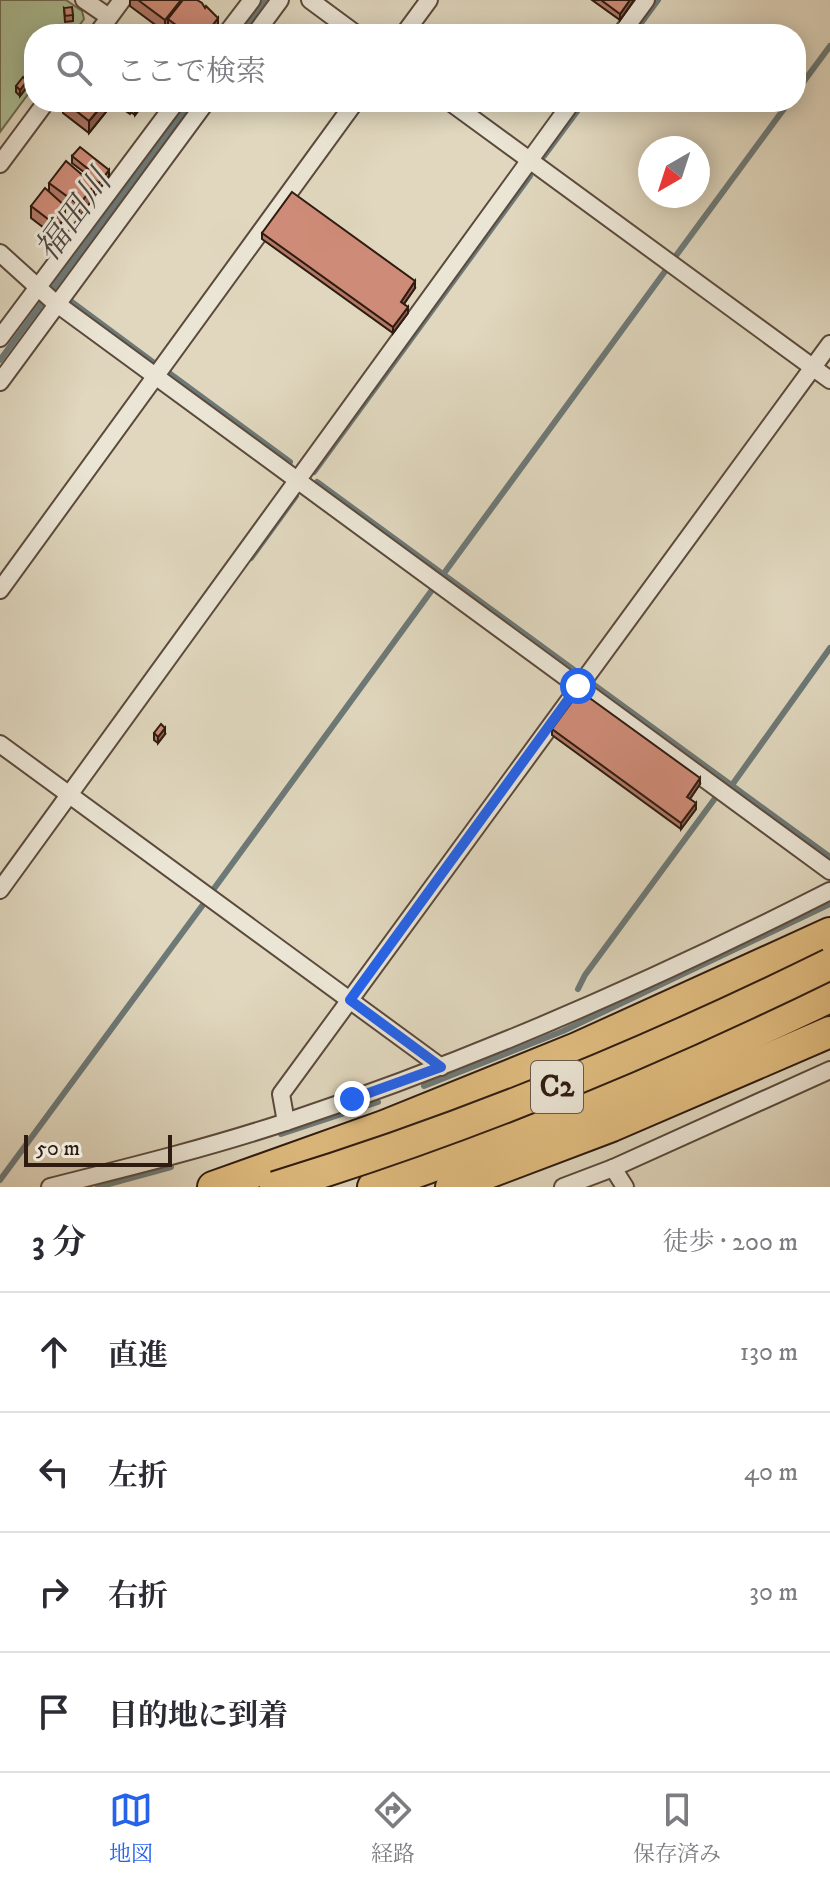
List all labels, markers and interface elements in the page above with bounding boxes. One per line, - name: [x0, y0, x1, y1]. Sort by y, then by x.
- search box: [24, 24, 806, 112]
- icon: search: [52, 46, 96, 90]
- text: ここで検索: [116, 54, 266, 91]
- north arrow: [638, 136, 710, 208]
- water label: 福田川: [27, 159, 123, 270]
- route start: [560, 668, 596, 704]
- road number: C2: [531, 1061, 583, 1113]
- route end: [334, 1081, 370, 1117]
- scale bar: [24, 1131, 172, 1167]
- text: 50 m: [36, 1135, 80, 1162]
- text: 3 分: [32, 1222, 86, 1264]
- text: 徒歩 · 200 m: [663, 1226, 798, 1259]
- icon: ahead: [32, 1330, 76, 1374]
- text: 130 m: [740, 1336, 798, 1369]
- text: 直進: [108, 1338, 168, 1375]
- icon: left: [32, 1450, 76, 1494]
- text: 40 m: [744, 1456, 798, 1489]
- text: 左折: [108, 1458, 168, 1495]
- icon: right: [32, 1570, 76, 1614]
- text: 30 m: [749, 1576, 798, 1609]
- text: 右折: [108, 1578, 168, 1615]
- icon: arrive: [32, 1690, 76, 1734]
- text: 目的地に到着: [108, 1698, 288, 1735]
- tab: 地図: [109, 1788, 153, 1868]
- tab: 経路: [371, 1788, 415, 1868]
- tab: 保存済み: [633, 1788, 721, 1868]

